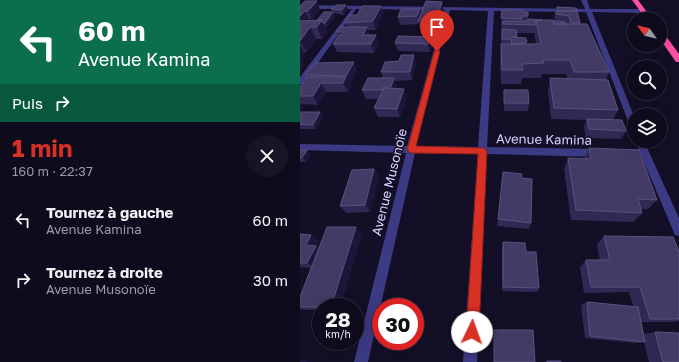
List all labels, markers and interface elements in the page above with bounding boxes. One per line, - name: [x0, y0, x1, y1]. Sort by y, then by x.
- pin: [420, 10, 454, 51]
- north arrow: [627, 12, 667, 52]
- map controls: [627, 12, 667, 148]
- text: 60 m: [78, 14, 145, 47]
- icon: left: [12, 16, 64, 68]
- icon: arrive: [426, 16, 448, 38]
- text: Avenue Kamina: [78, 48, 210, 70]
- button: search: [627, 60, 667, 100]
- icon: right: [51, 92, 73, 114]
- text: Puis: [12, 94, 43, 112]
- button: layers: [627, 108, 667, 148]
- street label: Avenue Musonoïe: [368, 127, 410, 237]
- street label: Avenue Kamina: [496, 130, 592, 148]
- text: 1 min: [12, 133, 72, 162]
- button: close: [246, 135, 288, 177]
- text: 160 m · 22:37: [12, 163, 93, 179]
- text: Tournez à gauche: [46, 203, 173, 221]
- icon: left: [12, 209, 34, 231]
- text: 60 m: [253, 211, 288, 229]
- text: Avenue Kamina: [46, 221, 142, 237]
- text: Tournez à droite: [46, 263, 163, 281]
- icon: right: [12, 269, 34, 291]
- text: 30 m: [253, 271, 288, 289]
- text: Avenue Musonoïe: [46, 281, 156, 297]
- speed limit sign: 30: [372, 298, 424, 350]
- text: 28: [325, 307, 350, 331]
- position arrow: [451, 311, 493, 353]
- text: km/h: [325, 328, 351, 340]

